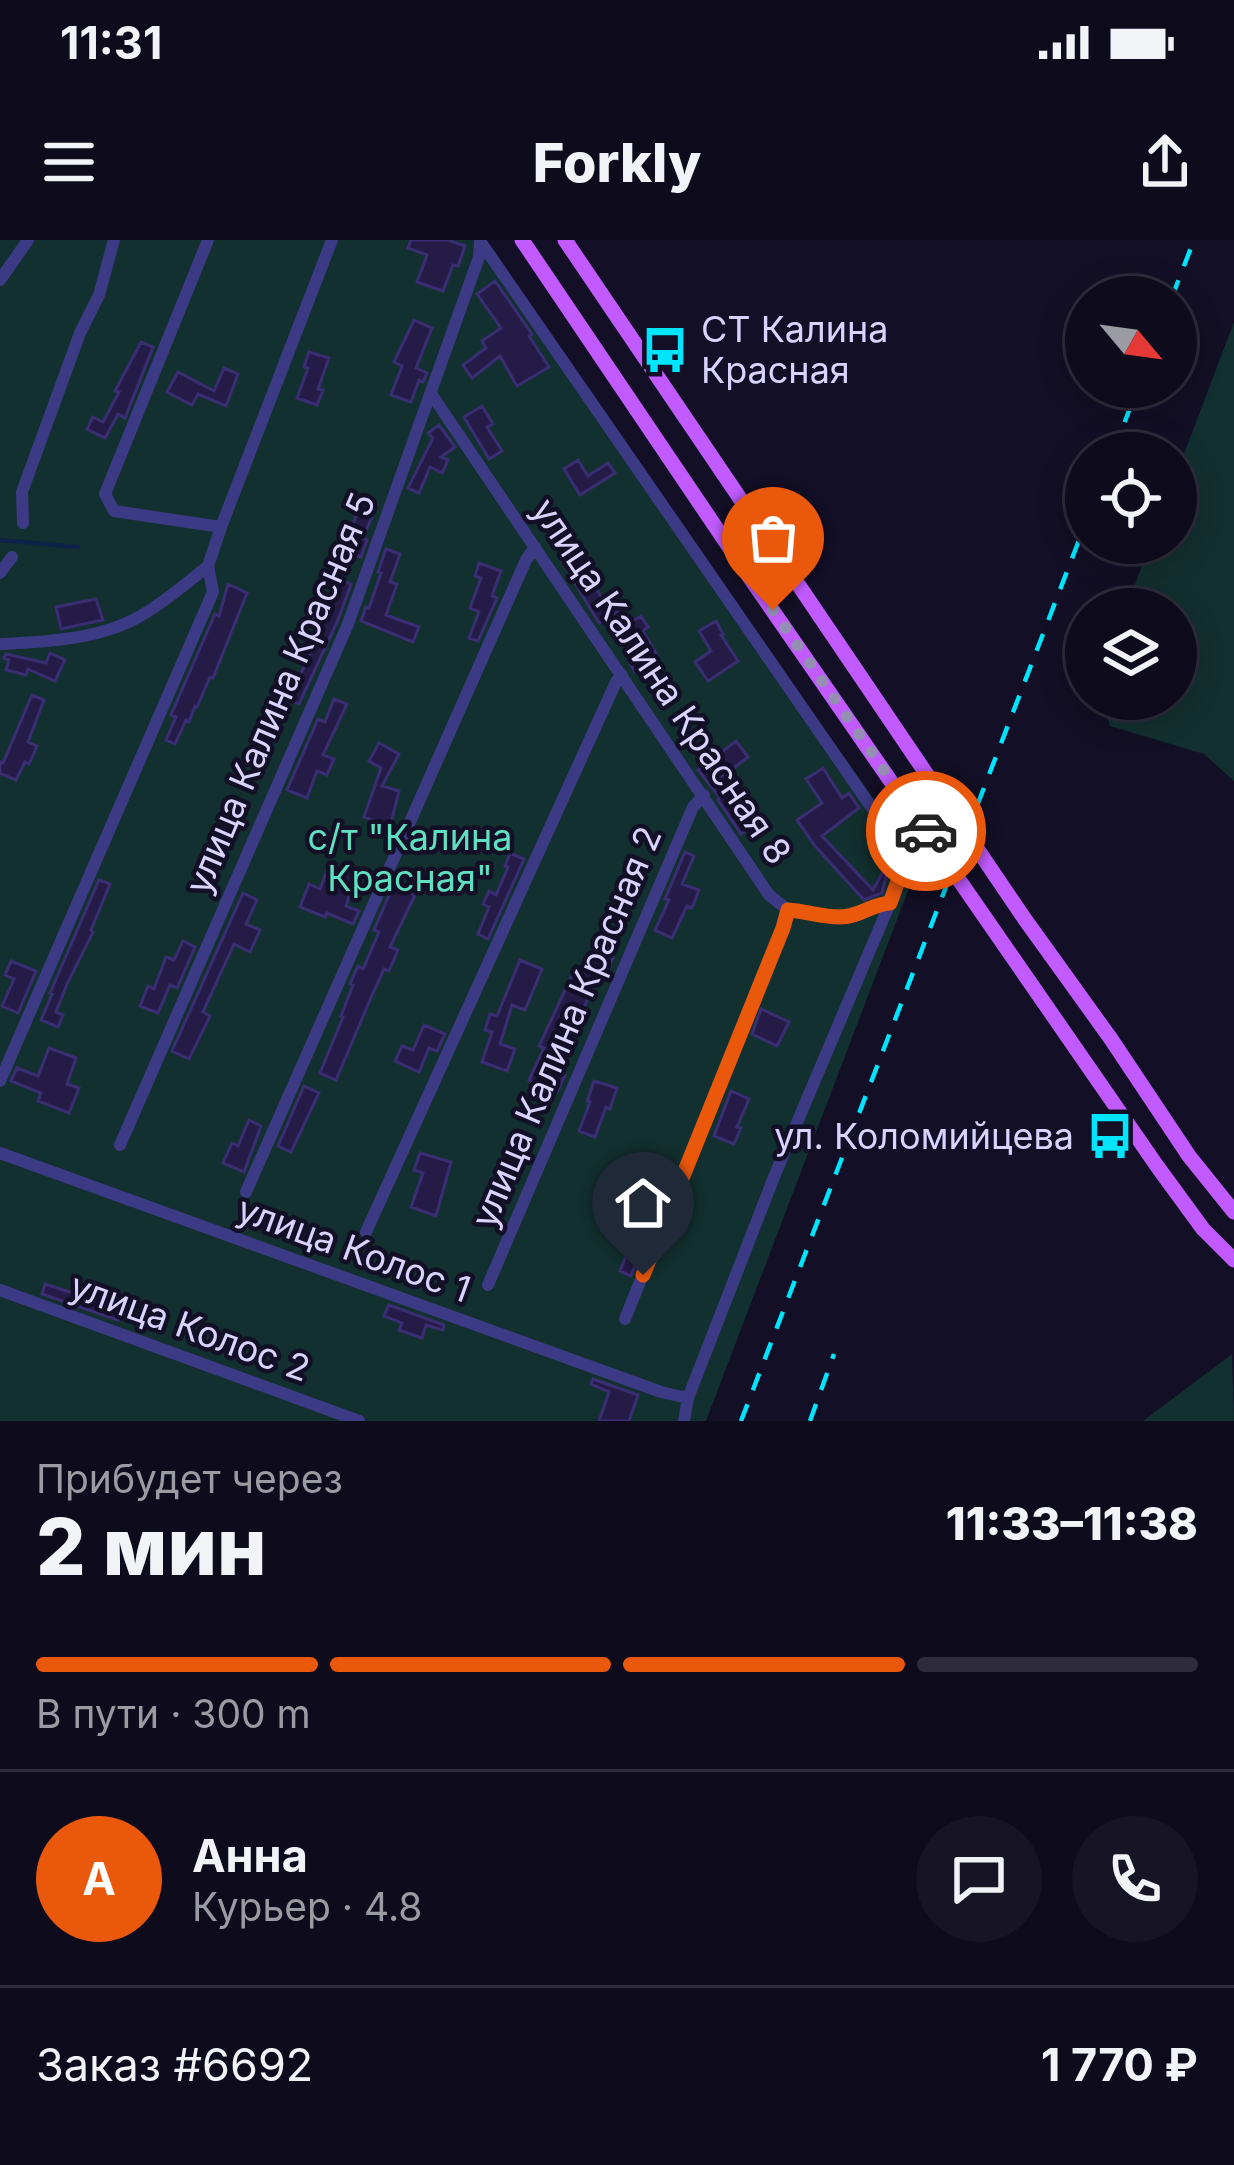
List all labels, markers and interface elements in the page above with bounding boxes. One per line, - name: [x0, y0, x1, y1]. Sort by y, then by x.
- text: 11:31: [60, 15, 162, 70]
- icon: menu: [36, 129, 102, 195]
- icon: share: [1132, 129, 1198, 195]
- text: Forkly: [533, 130, 701, 195]
- north arrow: [1065, 276, 1197, 408]
- map controls: [1065, 276, 1197, 720]
- place label: СТ Калина Красная: [701, 307, 889, 392]
- bus stop icon: СТ Калина Красная: [640, 325, 690, 375]
- button: locate: [1065, 432, 1197, 564]
- street label: улица Калина Красная 5: [175, 486, 385, 900]
- pin: [722, 487, 824, 610]
- street label: улица Калина Красная 8: [523, 490, 801, 872]
- icon: bag: [740, 505, 806, 571]
- button: layers: [1065, 588, 1197, 720]
- courier: [866, 771, 986, 891]
- icon: car: [893, 798, 959, 864]
- park label: с/т "Калина Красная": [307, 815, 513, 900]
- street label: улица Калина Красная 2: [461, 820, 671, 1234]
- bus stop icon: ул. Коломийцева: [1085, 1111, 1135, 1161]
- place label: ул. Коломийцева: [774, 1114, 1074, 1158]
- pin: [592, 1152, 694, 1275]
- icon: home: [610, 1170, 676, 1236]
- street label: улица Колос 1: [232, 1187, 476, 1311]
- street label: улица Колос 2: [64, 1263, 316, 1391]
- text: Прибудет через: [36, 1455, 343, 1502]
- text: 11:33–11:38: [946, 1496, 1198, 1551]
- text: 2 мин: [36, 1499, 267, 1594]
- text: В пути · 300 m: [36, 1690, 311, 1737]
- button: chat: [916, 1816, 1042, 1942]
- button: phone: [1072, 1816, 1198, 1942]
- text: Анна: [192, 1828, 308, 1883]
- text: А: [82, 1851, 116, 1906]
- text: Курьер · 4.8: [192, 1883, 422, 1930]
- text: Заказ #6692: [36, 2037, 313, 2092]
- text: 1 770 ₽: [1041, 2037, 1198, 2092]

